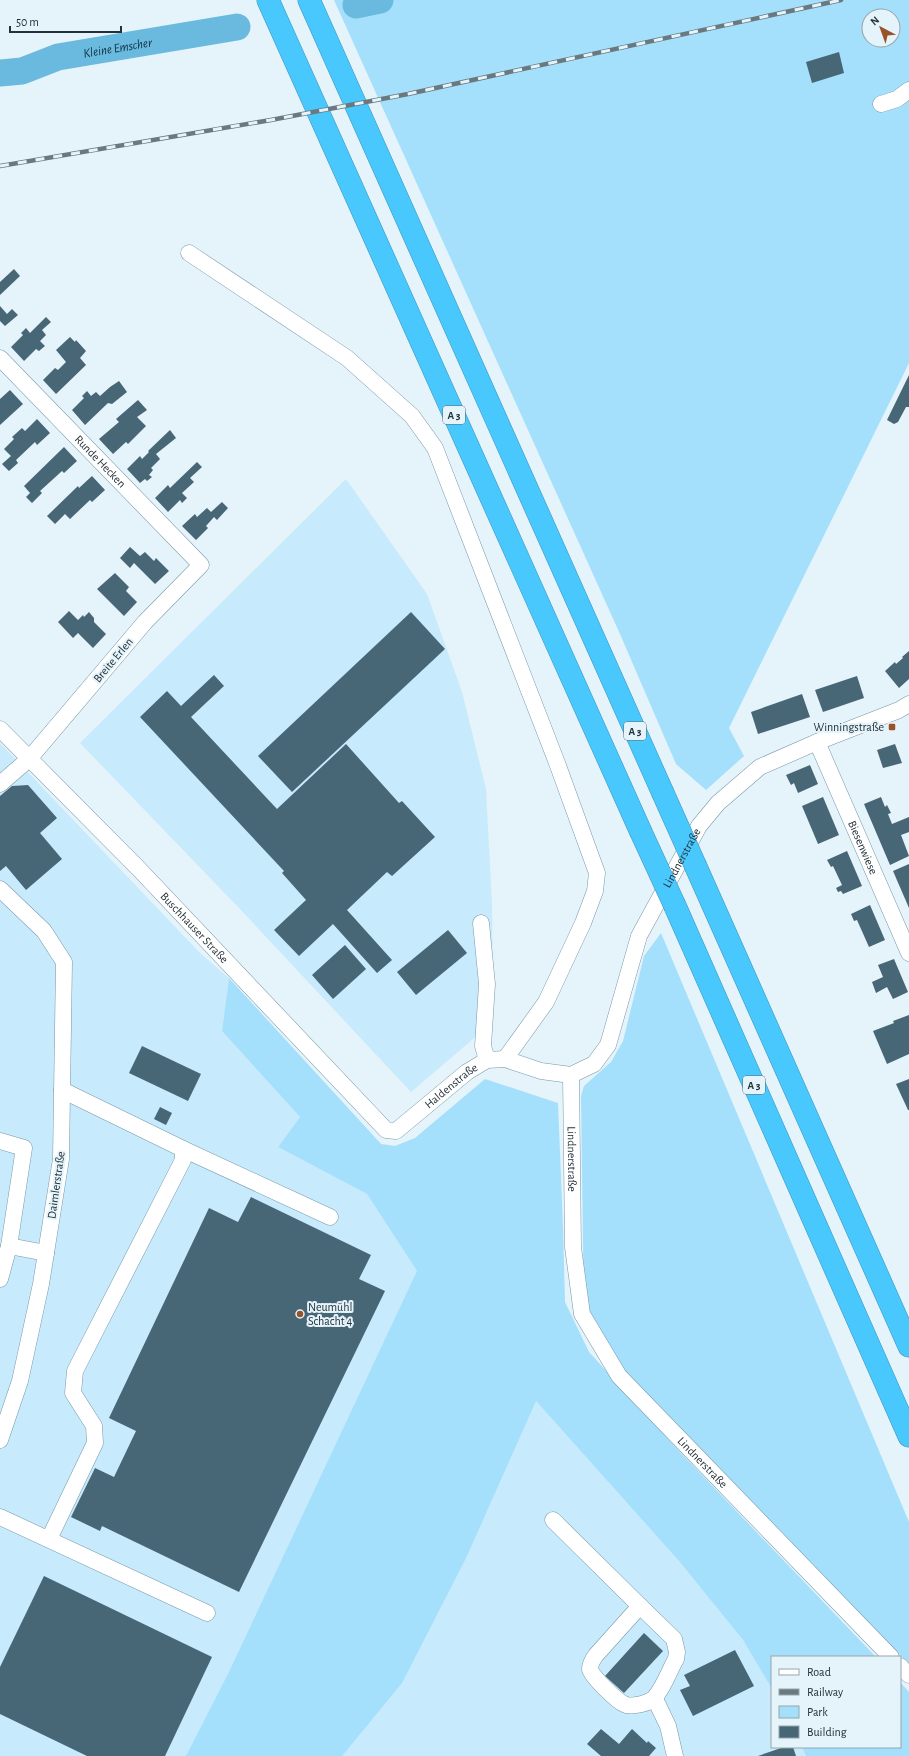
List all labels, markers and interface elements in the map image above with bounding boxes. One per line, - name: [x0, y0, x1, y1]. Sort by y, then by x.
- scale bar: [10, 8, 121, 34]
- north arrow: [861, 8, 901, 48]
- text: N: [868, 14, 881, 27]
- text: 50 m: [16, 16, 39, 28]
- water label: Kleine Emscher: [82, 36, 154, 61]
- road number: A 3: [443, 406, 465, 424]
- street label: Runde Hecken: [72, 433, 128, 490]
- street label: Breite Erlen: [91, 635, 135, 685]
- place label: Winningstraße: [813, 721, 884, 733]
- road number: A 3: [624, 722, 646, 740]
- marker: Winningstraße: [887, 722, 897, 732]
- street label: Biesenwiese: [846, 819, 880, 876]
- street label: Lindnerstraße: [661, 826, 703, 890]
- street label: Buschhauser Straße: [158, 890, 231, 965]
- street label: Haldenstraße: [422, 1061, 480, 1111]
- road number: A 3: [743, 1076, 765, 1094]
- street label: Lindnerstraße: [566, 1126, 578, 1192]
- street label: Daimlerstraße: [45, 1151, 67, 1219]
- place label: Neumühl Schacht 4: [308, 1301, 352, 1327]
- marker: Neumühl Schacht 4: [295, 1309, 305, 1319]
- street label: Lindnerstraße: [675, 1435, 730, 1490]
- legend: [771, 1656, 901, 1748]
- text: Road: [807, 1666, 831, 1678]
- text: Railway: [807, 1686, 843, 1699]
- text: Park: [807, 1706, 828, 1718]
- text: Building: [807, 1726, 847, 1738]

